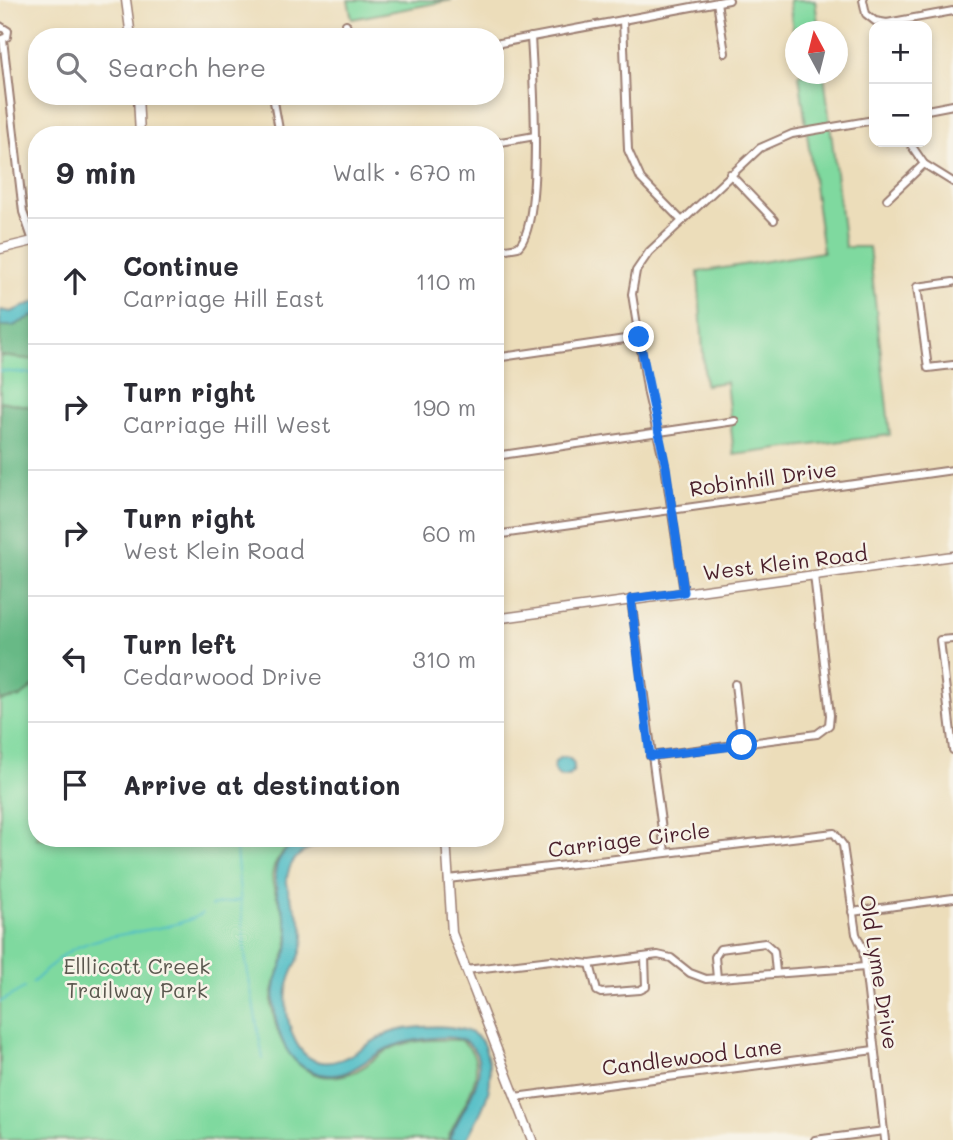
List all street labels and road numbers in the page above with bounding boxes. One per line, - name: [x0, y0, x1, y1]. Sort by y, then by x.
- street label: Robinhill Drive: [688, 454, 838, 502]
- street label: West Klein Road: [701, 539, 869, 585]
- street label: Carriage Circle: [546, 816, 712, 862]
- street label: Old Lyme Drive: [854, 893, 906, 1051]
- street label: Candlewood Lane: [600, 1032, 784, 1080]

